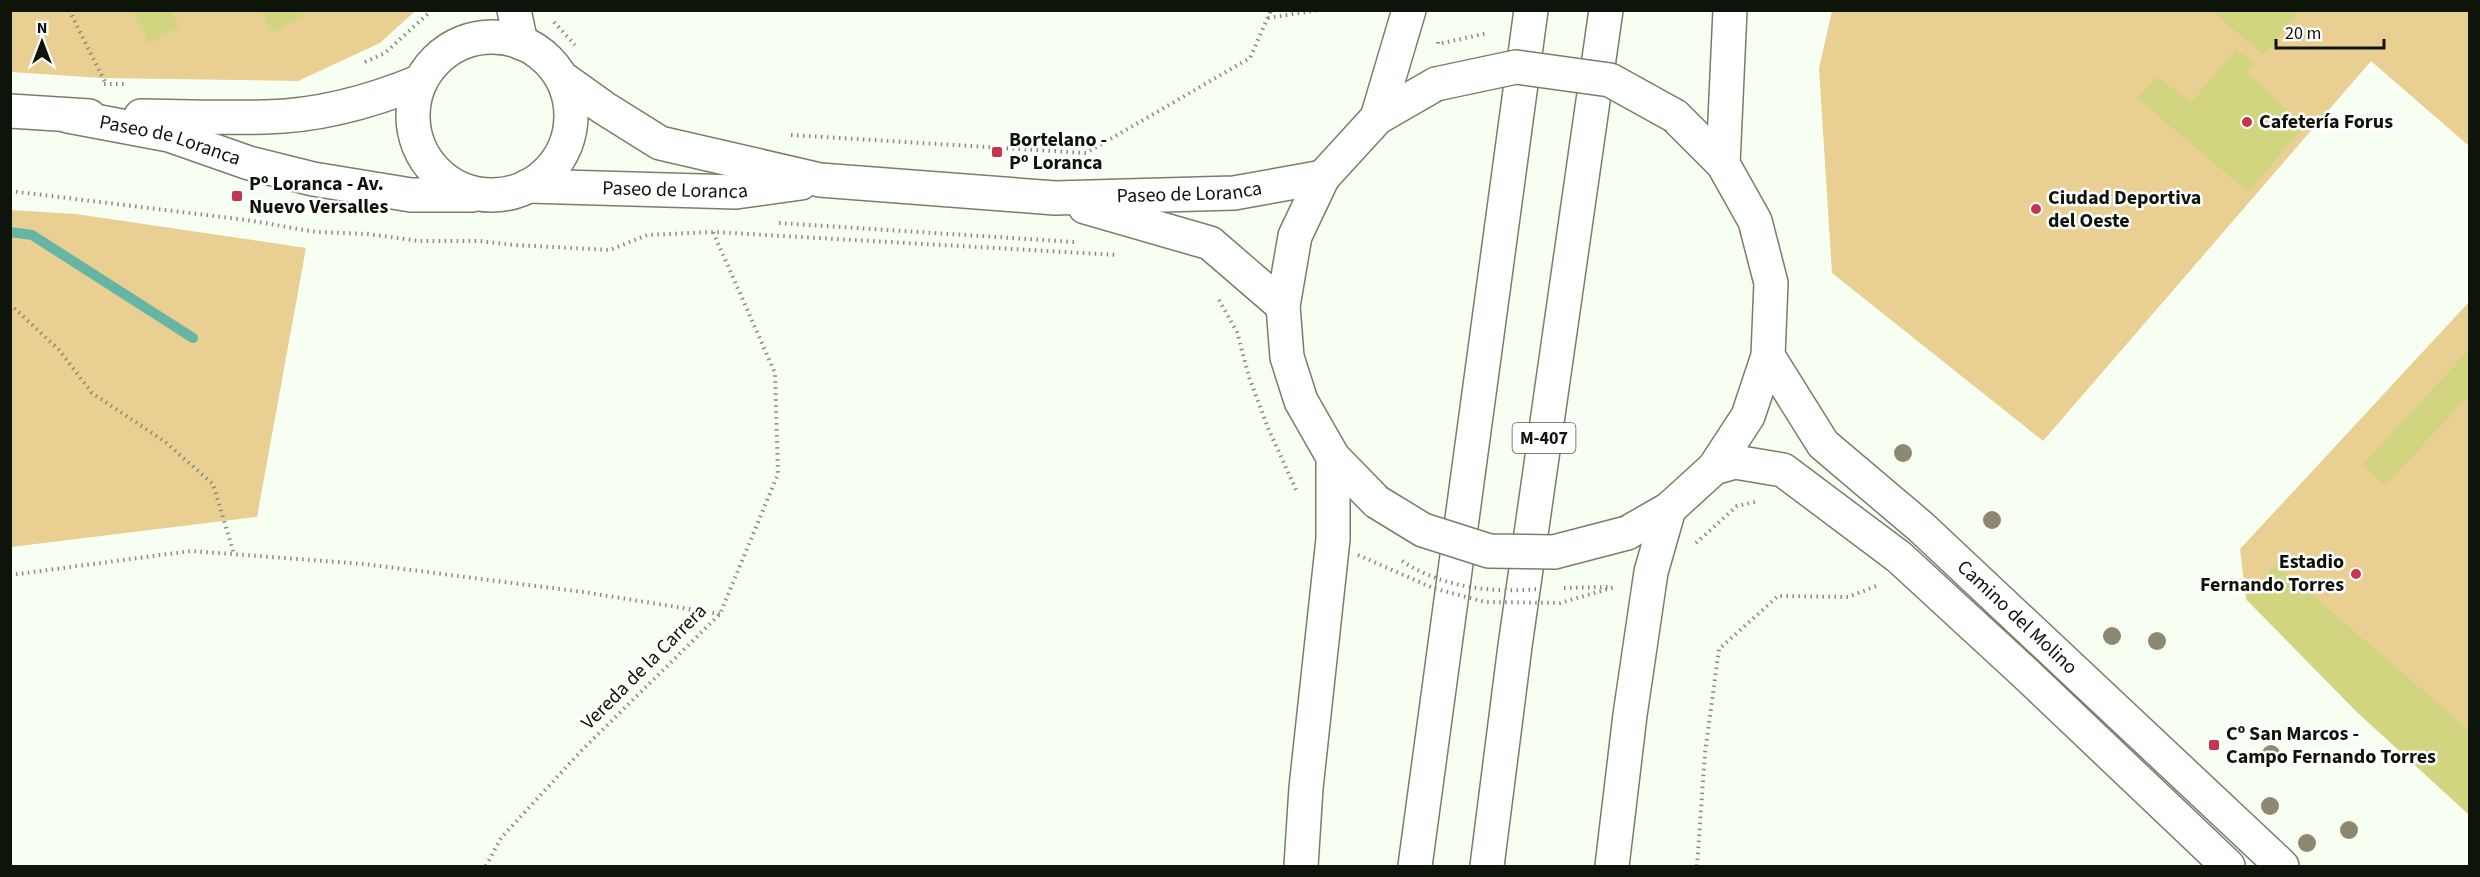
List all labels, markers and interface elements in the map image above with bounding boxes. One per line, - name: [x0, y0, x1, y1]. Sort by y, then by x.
- north arrow: [12, 12, 72, 72]
- scale bar: [2276, 12, 2384, 50]
- text: N: [37, 17, 47, 39]
- text: 20 m: [2285, 21, 2321, 46]
- street label: Paseo de Loranca: [97, 108, 244, 173]
- place label: Cafetería Forus: [2259, 108, 2393, 136]
- marker: Cafetería Forus: [2240, 115, 2254, 129]
- place label: Bortelano - Pº Loranca: [1009, 126, 1107, 177]
- marker: Bortelano - Pº Loranca: [990, 145, 1004, 159]
- place label: Pº Loranca - Av. Nuevo Versalles: [249, 170, 388, 221]
- street label: Paseo de Loranca: [602, 174, 750, 206]
- street label: Paseo de Loranca: [1116, 174, 1264, 210]
- place label: Ciudad Deportiva del Oeste: [2048, 184, 2201, 235]
- marker: Pº Loranca - Av. Nuevo Versalles: [230, 189, 244, 203]
- marker: Ciudad Deportiva del Oeste: [2029, 202, 2043, 216]
- road number: M-407: [1512, 423, 1576, 453]
- place label: Estadio Fernando Torres: [2200, 548, 2344, 599]
- street label: Camino del Molino: [1951, 554, 2084, 681]
- marker: Estadio Fernando Torres: [2349, 567, 2363, 581]
- street label: Vereda de la Carrera: [575, 598, 713, 736]
- place label: Cº San Marcos - Campo Fernando Torres: [2226, 720, 2436, 771]
- marker: Cº San Marcos - Campo Fernando Torres: [2207, 738, 2221, 752]

